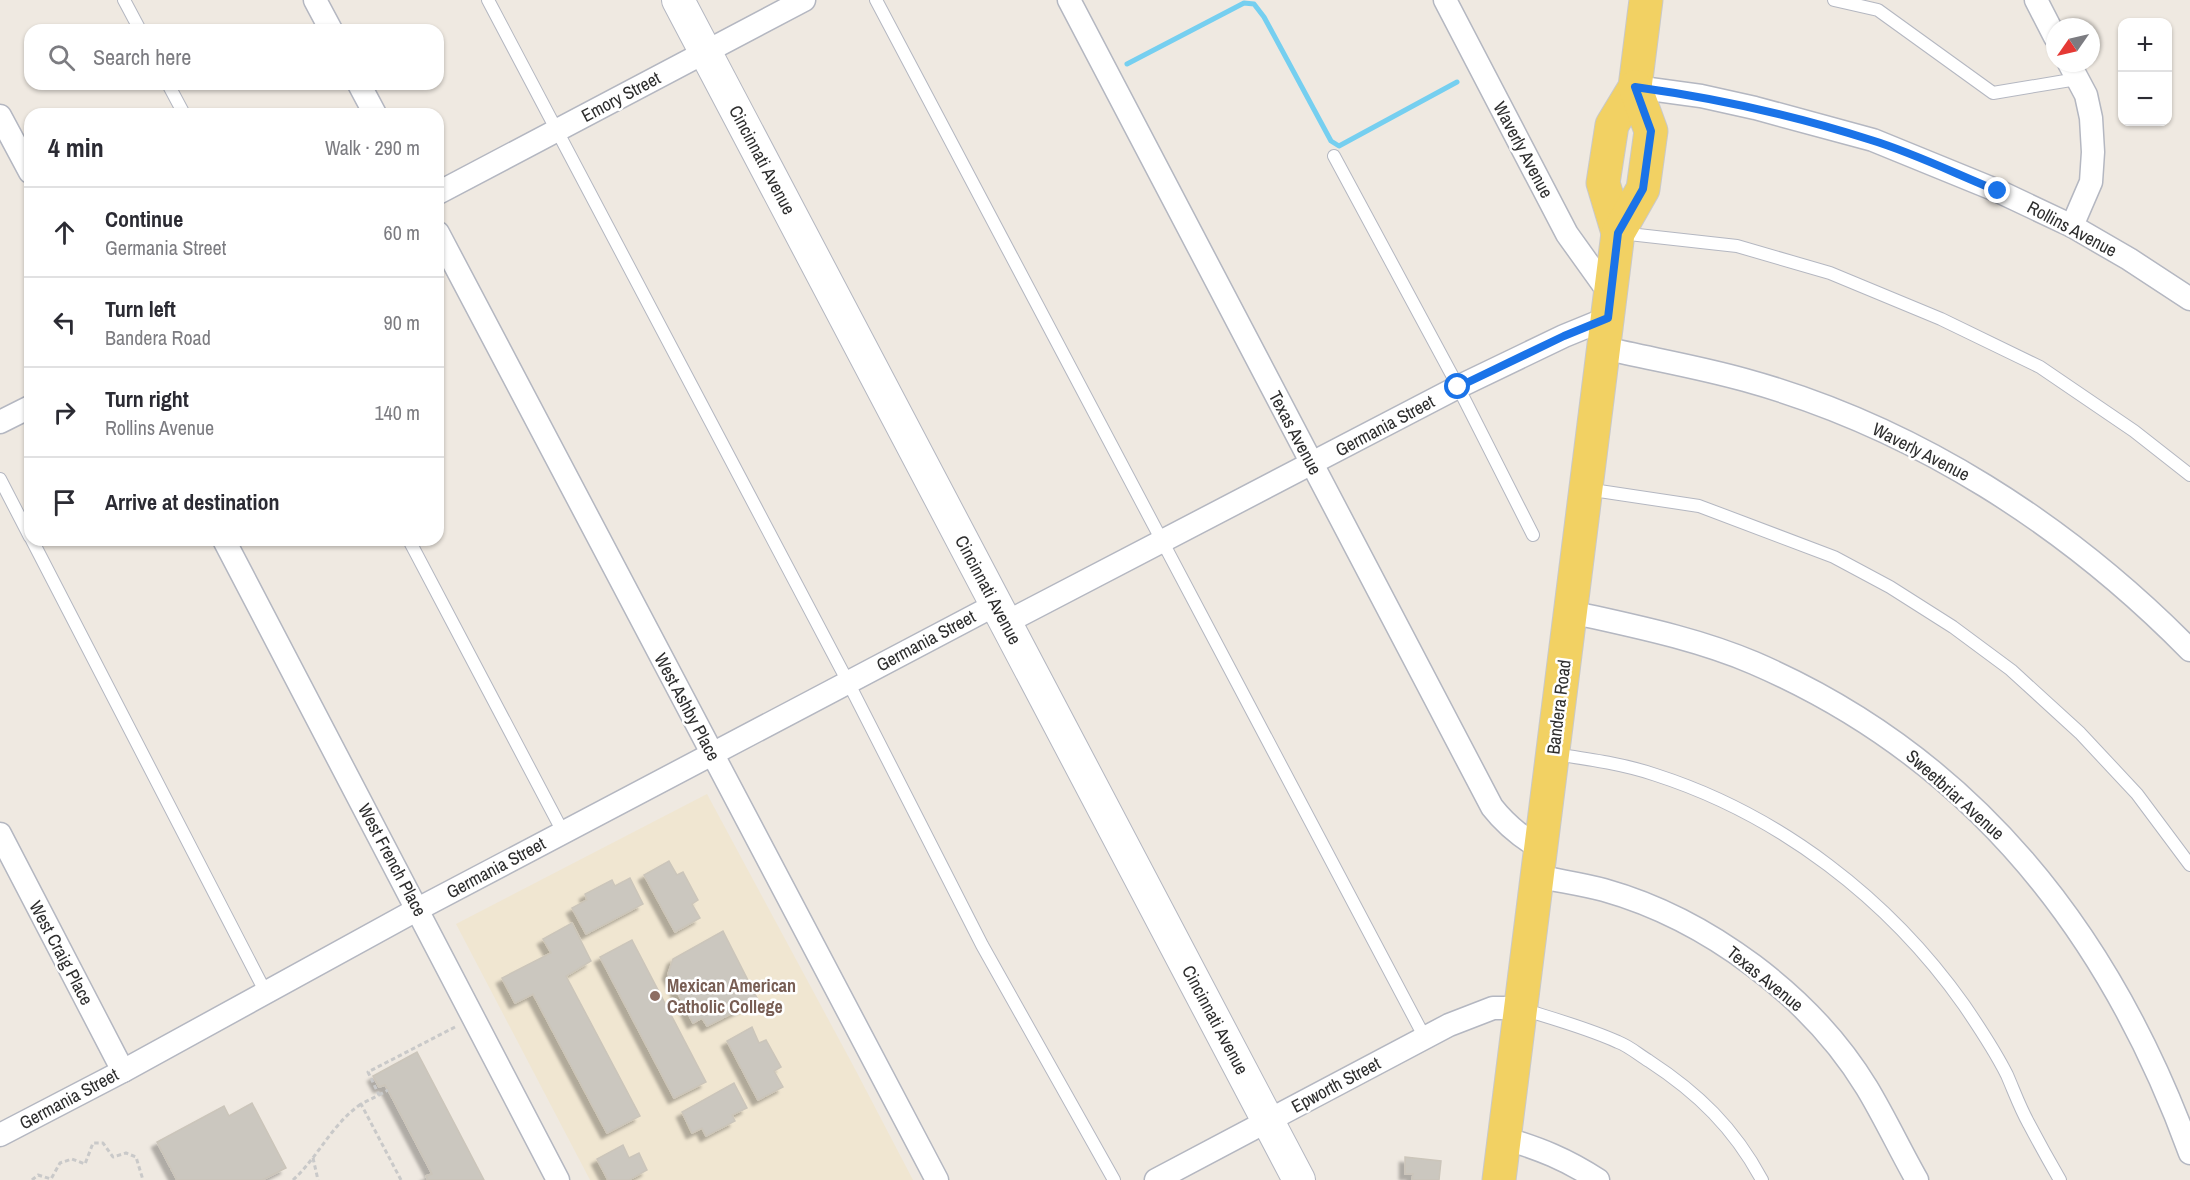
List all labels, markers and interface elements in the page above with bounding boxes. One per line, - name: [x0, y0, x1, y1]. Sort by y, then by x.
- north arrow: [2046, 18, 2100, 72]
- map controls: [2118, 18, 2172, 126]
- button: +: [2118, 18, 2172, 72]
- search box: [24, 24, 444, 90]
- icon: search: [45, 41, 78, 74]
- text: Search here: [93, 42, 191, 72]
- street label: Emory Street: [577, 65, 665, 128]
- button: −: [2118, 72, 2172, 126]
- street label: Waverly Avenue: [1488, 97, 1559, 202]
- street label: Cincinnati Avenue: [723, 101, 802, 219]
- text: 4 min: [48, 130, 104, 165]
- text: Walk · 290 m: [325, 134, 420, 161]
- route end: [1984, 177, 2010, 203]
- street label: Rollins Avenue: [2023, 194, 2121, 263]
- text: Continue: [105, 204, 183, 234]
- icon: ahead: [48, 216, 81, 249]
- text: 60 m: [384, 219, 420, 246]
- text: Germania Street: [105, 234, 226, 261]
- text: Turn left: [105, 294, 176, 324]
- icon: left: [48, 306, 81, 339]
- text: 90 m: [384, 309, 420, 336]
- text: Bandera Road: [105, 324, 211, 351]
- route start: [1444, 373, 1470, 399]
- text: Turn right: [105, 384, 189, 414]
- street label: Texas Avenue: [1263, 386, 1328, 479]
- street label: Germania Street: [1331, 389, 1439, 462]
- icon: right: [48, 396, 81, 429]
- text: 140 m: [374, 399, 420, 426]
- text: Rollins Avenue: [105, 414, 214, 441]
- street label: Waverly Avenue: [1868, 416, 1974, 487]
- icon: arrive: [48, 486, 81, 519]
- text: Arrive at destination: [105, 487, 279, 517]
- street label: Cincinnati Avenue: [949, 531, 1028, 649]
- street label: Germania Street: [872, 604, 980, 677]
- street label: West Ashby Place: [649, 648, 726, 765]
- street label: Bandera Road: [1540, 658, 1577, 756]
- street label: Sweetbriar Avenue: [1901, 744, 2010, 846]
- street label: West French Place: [352, 799, 433, 921]
- street label: Germania Street: [442, 831, 550, 904]
- street label: West Craig Place: [24, 896, 99, 1009]
- street label: Texas Avenue: [1722, 940, 1809, 1017]
- street label: Cincinnati Avenue: [1176, 961, 1255, 1079]
- place label: Mexican American Catholic College: [667, 973, 796, 1019]
- marker: Mexican American Catholic College: [648, 989, 662, 1003]
- street label: Epworth Street: [1287, 1051, 1385, 1119]
- street label: Germania Street: [15, 1062, 123, 1135]

